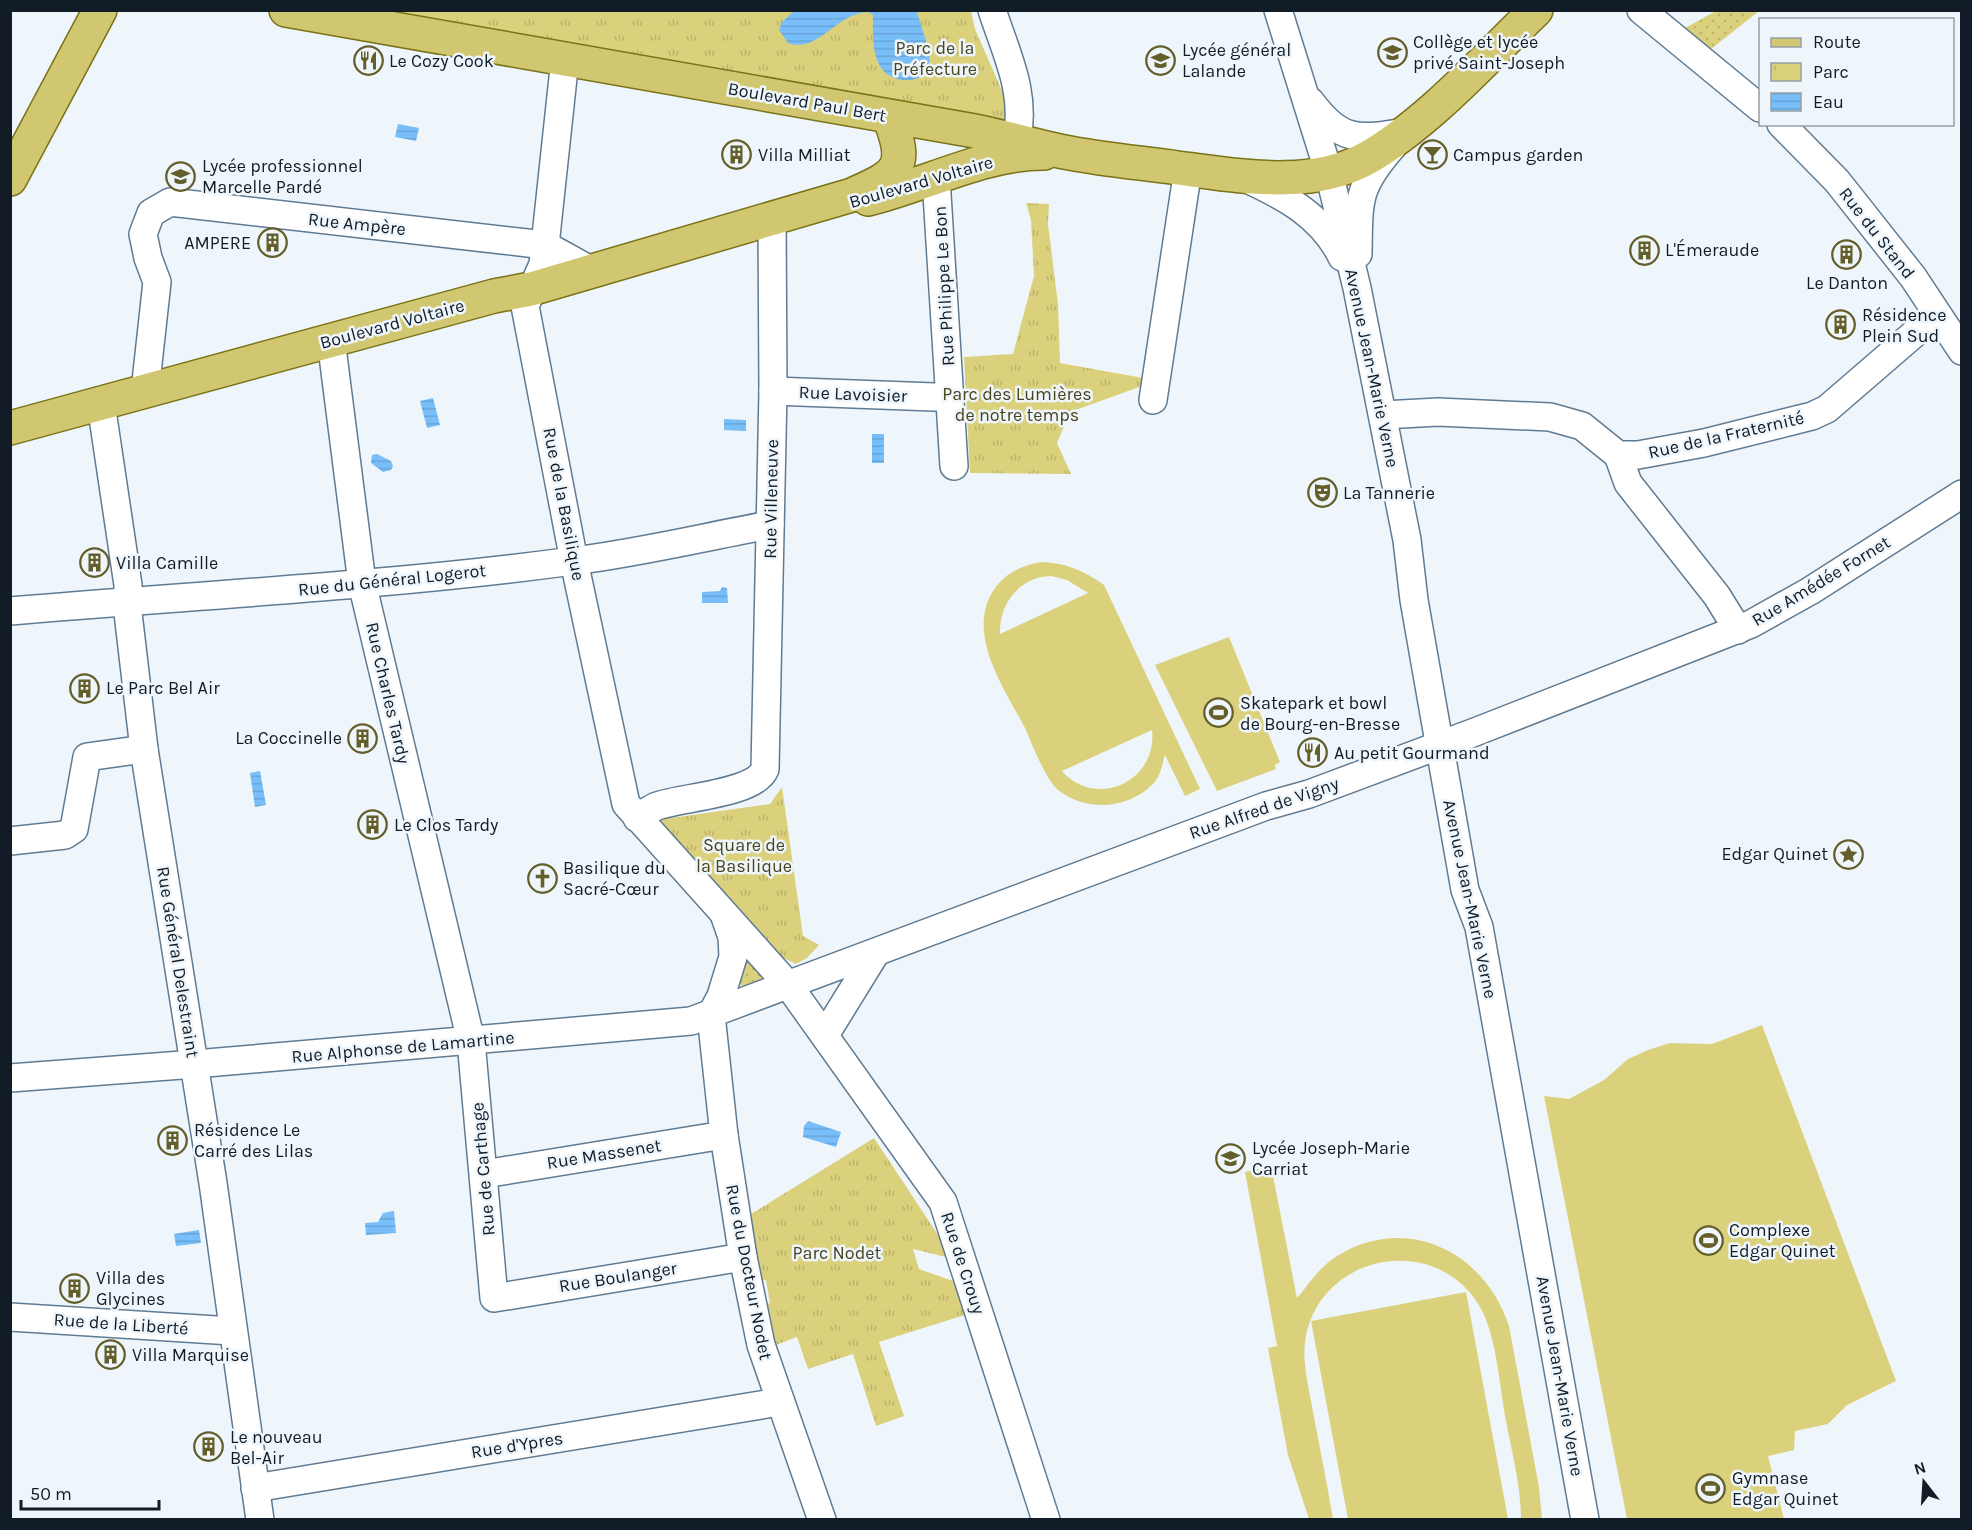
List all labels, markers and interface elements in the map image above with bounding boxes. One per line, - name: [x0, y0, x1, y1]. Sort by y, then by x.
- legend: [1759, 18, 1954, 126]
- place label: Collège et lycée privé Saint-Joseph: [1413, 31, 1565, 74]
- text: Route: [1813, 31, 1861, 53]
- school or university icon: Collège et lycée privé Saint-Joseph: [1376, 36, 1408, 68]
- park label: Parc de la Préfecture: [893, 37, 977, 80]
- place label: Lycée général Lalande: [1182, 39, 1291, 82]
- school or university icon: Lycée général Lalande: [1145, 44, 1177, 76]
- restaurant icon: Le Cozy Cook: [352, 45, 384, 77]
- place label: Le Cozy Cook: [389, 50, 494, 72]
- text: Parc: [1813, 61, 1849, 83]
- street label: Boulevard Paul Bert: [726, 77, 888, 127]
- text: Eau: [1813, 91, 1844, 113]
- building icon: Villa Milliat: [721, 139, 753, 171]
- bar icon: Campus garden: [1416, 139, 1448, 171]
- place label: Villa Milliat: [758, 144, 851, 166]
- place label: Campus garden: [1453, 144, 1583, 166]
- street label: Boulevard Voltaire: [846, 151, 996, 213]
- place label: Lycée professionnel Marcelle Pardé: [202, 155, 363, 198]
- school or university icon: Lycée professionnel Marcelle Pardé: [165, 160, 197, 192]
- street label: Rue du Stand: [1834, 183, 1920, 283]
- street label: Rue Philippe Le Bon: [929, 205, 959, 367]
- street label: Rue Ampère: [307, 208, 407, 240]
- building icon: AMPERE: [256, 227, 288, 259]
- place label: AMPERE: [184, 232, 251, 254]
- building icon: L'Émeraude: [1628, 234, 1660, 266]
- place label: L'Émeraude: [1665, 238, 1759, 261]
- building icon: Le Danton: [1831, 238, 1863, 270]
- street label: Avenue Jean-Marie Verne: [1340, 266, 1404, 470]
- place label: Le Danton: [1806, 272, 1888, 294]
- street label: Boulevard Voltaire: [317, 294, 467, 354]
- place label: Résidence Plein Sud: [1862, 304, 1946, 347]
- building icon: Résidence Plein Sud: [1825, 309, 1857, 341]
- street label: Rue Lavoisier: [798, 381, 908, 407]
- park label: Parc des Lumières de notre temps: [942, 383, 1092, 426]
- street label: Rue de la Fraternité: [1646, 406, 1806, 464]
- street label: Rue de la Basilique: [538, 425, 590, 583]
- street label: Rue Villeneuve: [759, 439, 783, 559]
- theatre icon: La Tannerie: [1306, 477, 1338, 509]
- place label: La Tannerie: [1343, 482, 1435, 504]
- street label: Rue Amédée Fornet: [1748, 531, 1894, 631]
- building icon: Villa Camille: [79, 547, 111, 579]
- place label: Villa Camille: [116, 552, 218, 574]
- street label: Rue du Général Logerot: [297, 559, 487, 601]
- street label: Rue Charles Tardy: [361, 620, 415, 767]
- building icon: Le Parc Bel Air: [69, 672, 101, 704]
- place label: Le Parc Bel Air: [106, 677, 220, 699]
- place label: Skatepark et bowl de Bourg-en-Bresse: [1240, 692, 1400, 735]
- sports icon: Skatepark et bowl de Bourg-en-Bresse: [1203, 697, 1235, 729]
- building icon: La Coccinelle: [347, 722, 379, 754]
- place label: La Coccinelle: [235, 727, 342, 749]
- restaurant icon: Au petit Gourmand: [1297, 737, 1329, 769]
- place label: Au petit Gourmand: [1334, 742, 1490, 764]
- street label: Rue Alfred de Vigny: [1186, 772, 1342, 844]
- street label: Avenue Jean-Marie Verne: [1438, 797, 1502, 1001]
- building icon: Le Clos Tardy: [357, 809, 389, 841]
- place label: Le Clos Tardy: [394, 814, 499, 836]
- park label: Square de la Basilique: [696, 834, 792, 877]
- place icon: Edgar Quinet: [1833, 838, 1865, 870]
- place label: Edgar Quinet: [1722, 843, 1828, 865]
- place label: Basilique du Sacré-Cœur: [563, 857, 666, 900]
- church icon: Basilique du Sacré-Cœur: [526, 862, 558, 894]
- street label: Rue Général Delestraint: [152, 865, 204, 1059]
- street label: Rue Alphonse de Lamartine: [291, 1026, 515, 1068]
- street label: Rue de Carthage: [466, 1101, 500, 1237]
- place label: Résidence Le Carré des Lilas: [194, 1119, 313, 1162]
- building icon: Résidence Le Carré des Lilas: [157, 1124, 189, 1156]
- street label: Rue Massenet: [545, 1134, 663, 1174]
- place label: Lycée Joseph-Marie Carriat: [1252, 1137, 1410, 1180]
- school or university icon: Lycée Joseph-Marie Carriat: [1215, 1142, 1247, 1174]
- street label: Rue du Docteur Nodet: [721, 1182, 777, 1362]
- street label: Rue de Crouy: [936, 1209, 990, 1318]
- place label: Complexe Edgar Quinet: [1729, 1219, 1836, 1262]
- sports icon: Complexe Edgar Quinet: [1692, 1224, 1724, 1256]
- park label: Parc Nodet: [793, 1242, 882, 1264]
- street label: Rue Boulanger: [557, 1257, 679, 1297]
- place label: Villa des Glycines: [96, 1267, 165, 1310]
- building icon: Villa des Glycines: [59, 1272, 91, 1304]
- street label: Avenue Jean-Marie Verne: [1532, 1274, 1588, 1478]
- street label: Rue de la Liberté: [53, 1308, 189, 1340]
- building icon: Villa Marquise: [95, 1339, 127, 1371]
- place label: Villa Marquise: [132, 1344, 249, 1366]
- place label: Le nouveau Bel-Air: [230, 1426, 323, 1469]
- street label: Rue d'Ypres: [469, 1427, 565, 1463]
- building icon: Le nouveau Bel-Air: [193, 1431, 225, 1463]
- north arrow: [1894, 1452, 1954, 1512]
- text: N: [1911, 1457, 1928, 1479]
- place label: Gymnase Edgar Quinet: [1732, 1467, 1839, 1510]
- sports icon: Gymnase Edgar Quinet: [1695, 1472, 1727, 1504]
- scale bar: [21, 1473, 159, 1511]
- text: 50 m: [30, 1483, 72, 1505]

